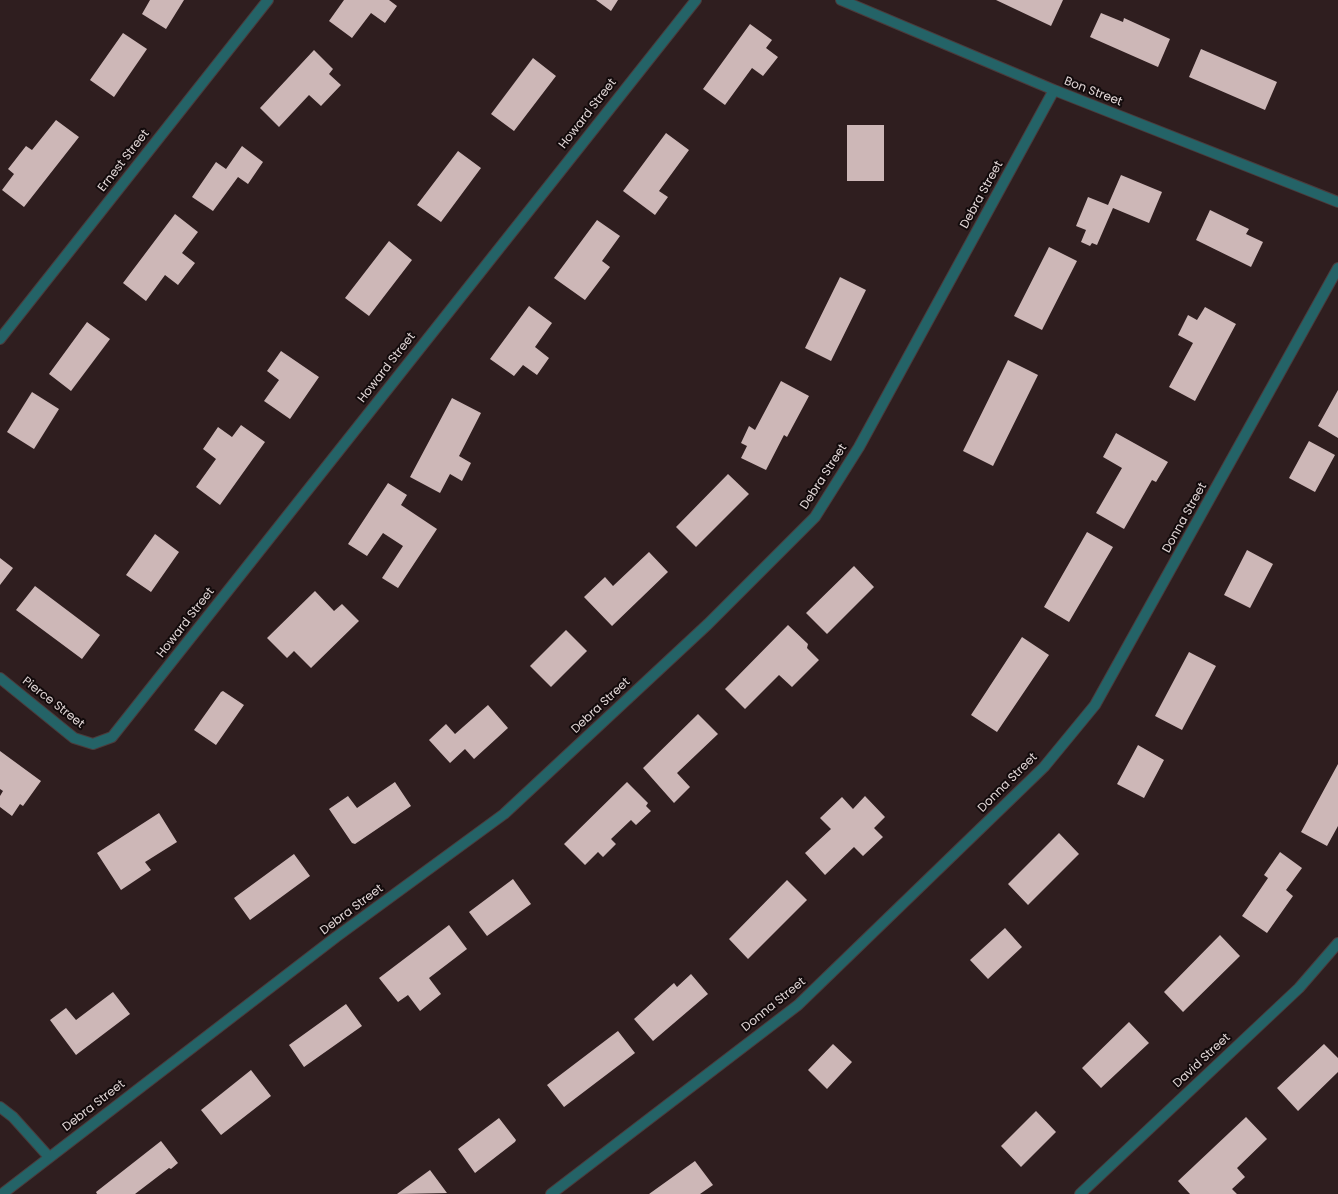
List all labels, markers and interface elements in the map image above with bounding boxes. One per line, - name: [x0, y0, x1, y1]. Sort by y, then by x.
- street label: Bon Street: [1062, 74, 1124, 110]
- street label: Howard Street: [556, 76, 620, 152]
- street label: Ernest Street: [95, 127, 153, 195]
- street label: Debra Street: [958, 159, 1006, 231]
- street label: Howard Street: [355, 330, 419, 406]
- street label: Debra Street: [798, 442, 850, 512]
- street label: Donna Street: [1160, 480, 1210, 556]
- street label: Howard Street: [154, 585, 218, 661]
- street label: Pierce Street: [19, 674, 87, 732]
- street label: Debra Street: [569, 675, 633, 737]
- street label: Donna Street: [975, 750, 1041, 816]
- street label: Debra Street: [318, 882, 386, 938]
- street label: Donna Street: [739, 975, 809, 1035]
- street label: David Street: [1170, 1031, 1234, 1091]
- street label: Debra Street: [60, 1077, 128, 1135]

